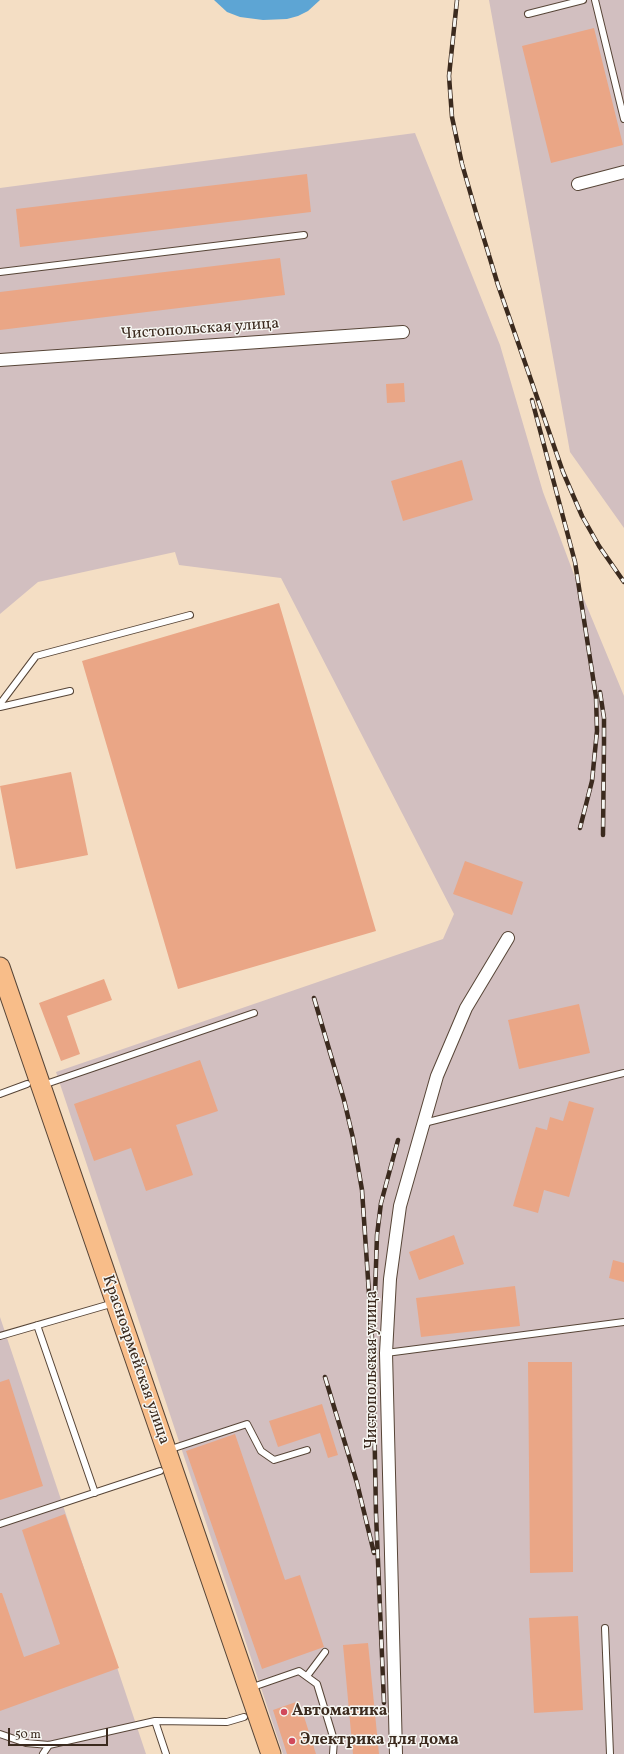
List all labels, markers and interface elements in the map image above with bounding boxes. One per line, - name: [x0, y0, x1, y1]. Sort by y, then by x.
- street label: Чистопольская улица: [120, 315, 280, 345]
- street label: Красноармейская улица: [97, 1273, 173, 1447]
- street label: Чистопольская улица: [363, 1291, 383, 1449]
- place label: Автоматика: [292, 1702, 387, 1722]
- marker: Автоматика: [279, 1707, 289, 1717]
- scale bar: [10, 1720, 110, 1746]
- text: 50 m: [15, 1727, 41, 1743]
- place label: Электрика для дома: [300, 1731, 459, 1751]
- marker: Электрика для дома: [287, 1736, 297, 1746]

